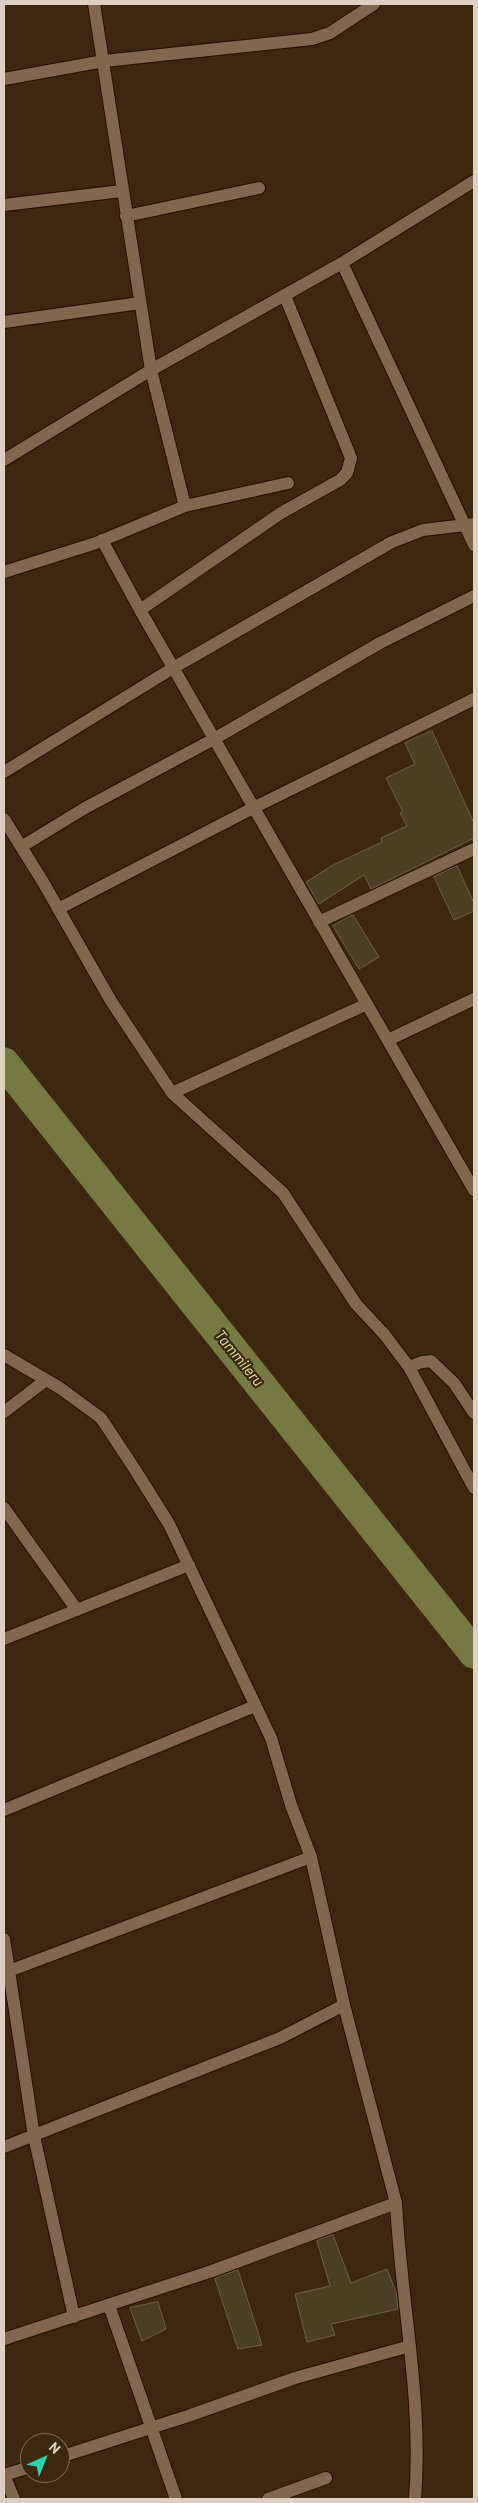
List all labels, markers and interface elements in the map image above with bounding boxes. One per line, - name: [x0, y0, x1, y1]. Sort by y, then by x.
- water label: Tammileru: [211, 1326, 267, 1390]
- north arrow: [20, 2433, 70, 2483]
- text: N: [46, 2438, 64, 2457]

